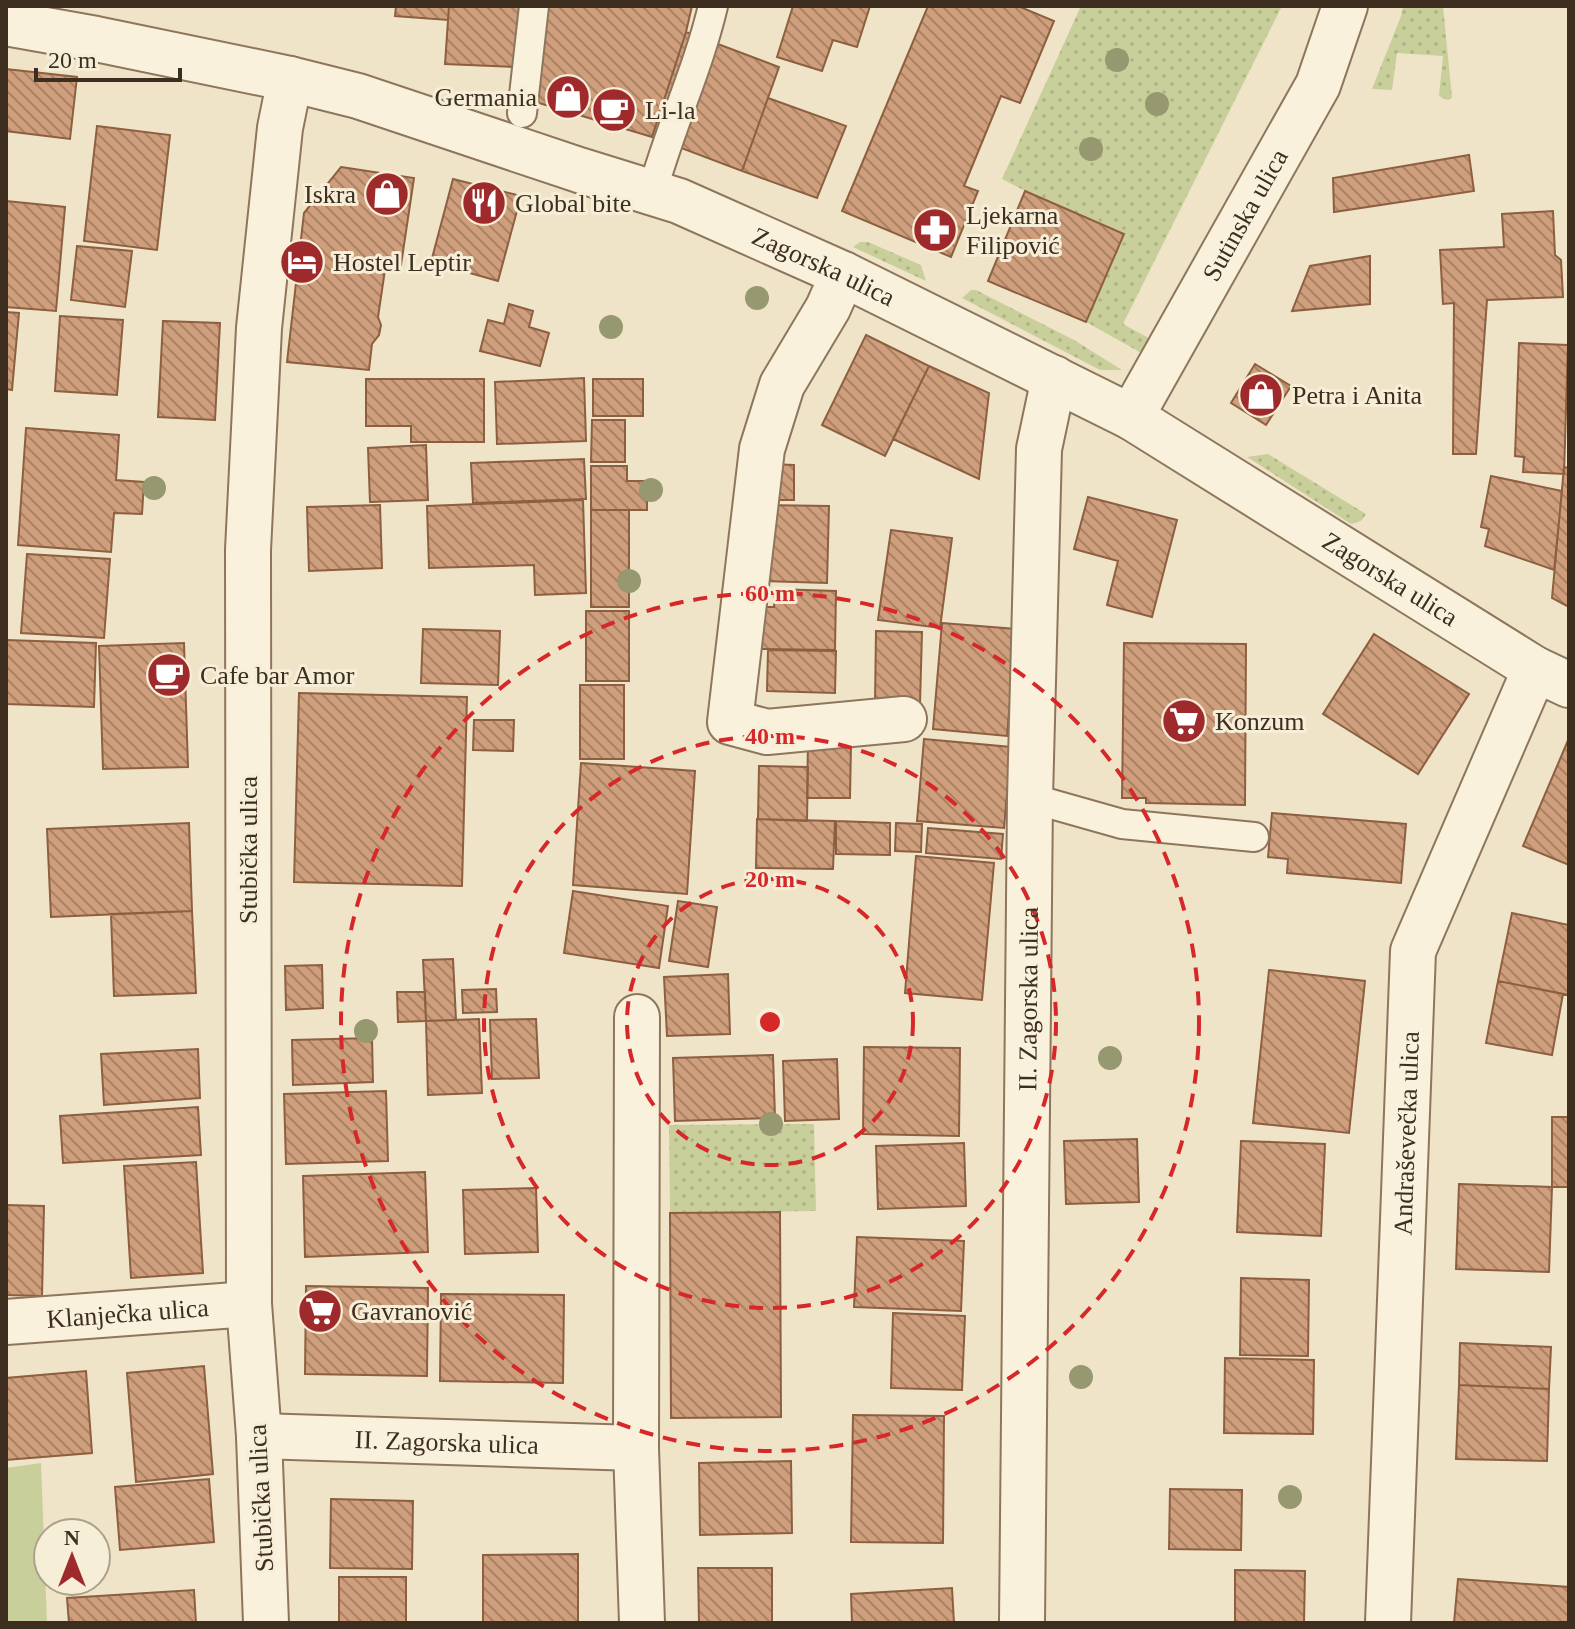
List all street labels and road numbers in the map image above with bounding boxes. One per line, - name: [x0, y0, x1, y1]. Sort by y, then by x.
- street label: Sutinska ulica: [1196, 143, 1294, 286]
- street label: Zagorska ulica: [748, 221, 900, 312]
- street label: Zagorska ulica: [1317, 526, 1464, 632]
- street label: Stubička ulica: [234, 776, 263, 924]
- street label: II. Zagorska ulica: [1013, 906, 1043, 1091]
- street label: Andraševečka ulica: [1388, 1030, 1425, 1236]
- street label: Klanječka ulica: [46, 1292, 210, 1333]
- street label: Stubička ulica: [243, 1423, 279, 1573]
- street label: II. Zagorska ulica: [354, 1425, 540, 1459]

